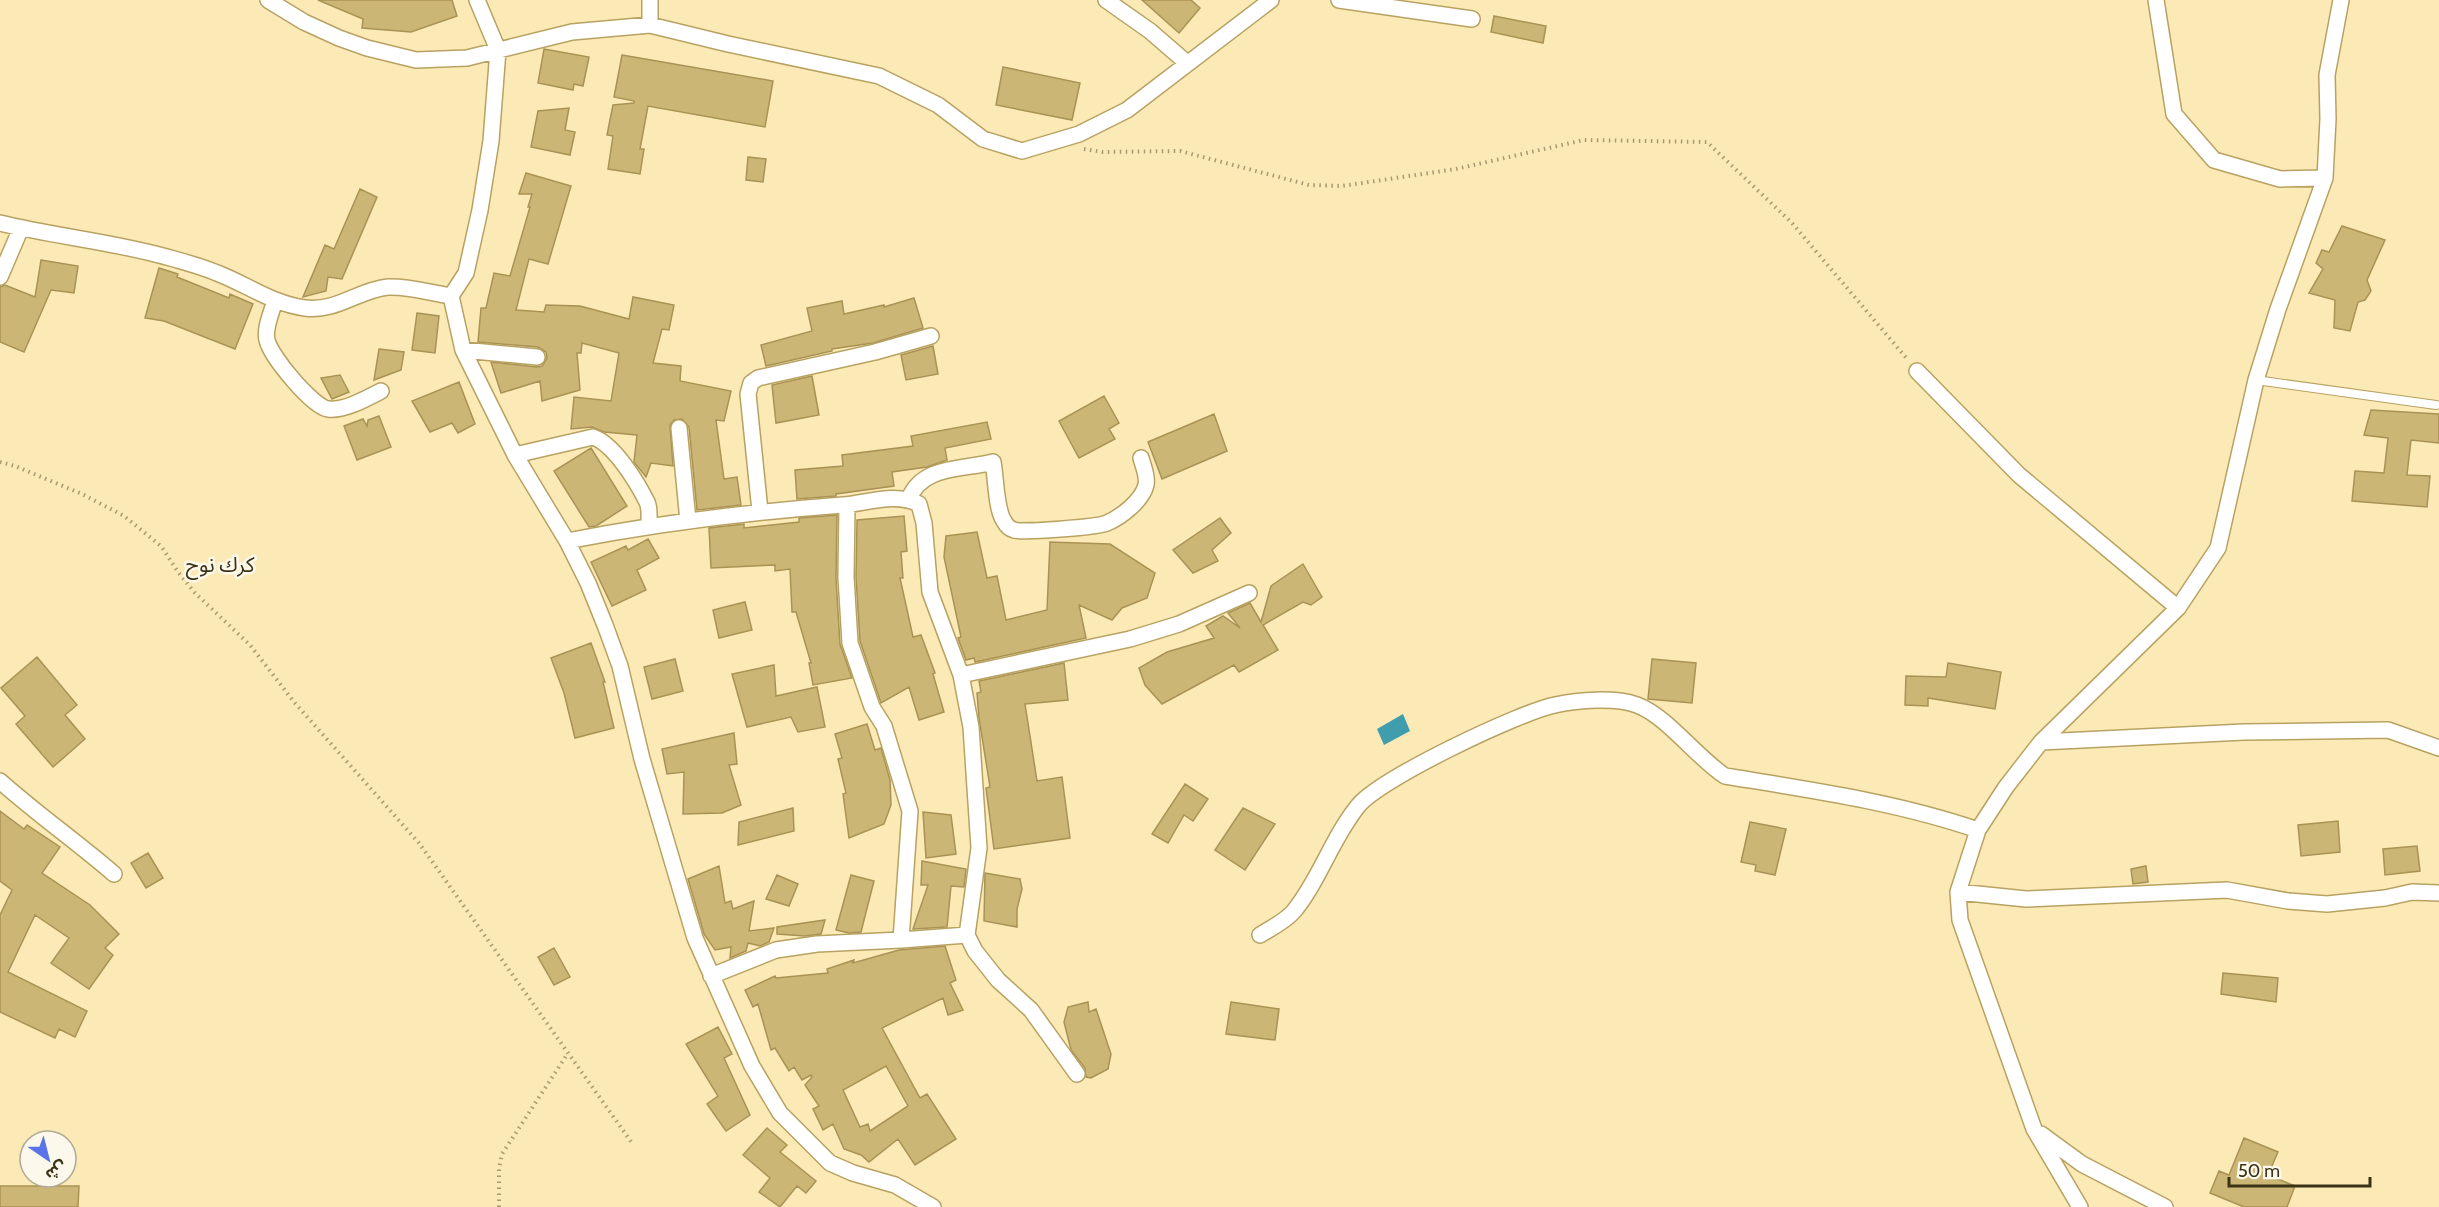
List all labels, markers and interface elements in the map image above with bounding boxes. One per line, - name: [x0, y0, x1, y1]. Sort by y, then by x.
- district label: كرك نوح: [186, 552, 255, 580]
- north arrow: [18, 1129, 78, 1189]
- scale bar: [2229, 1150, 2370, 1188]
- text: ش: [42, 1157, 71, 1185]
- text: 50 m: [2238, 1160, 2280, 1182]

